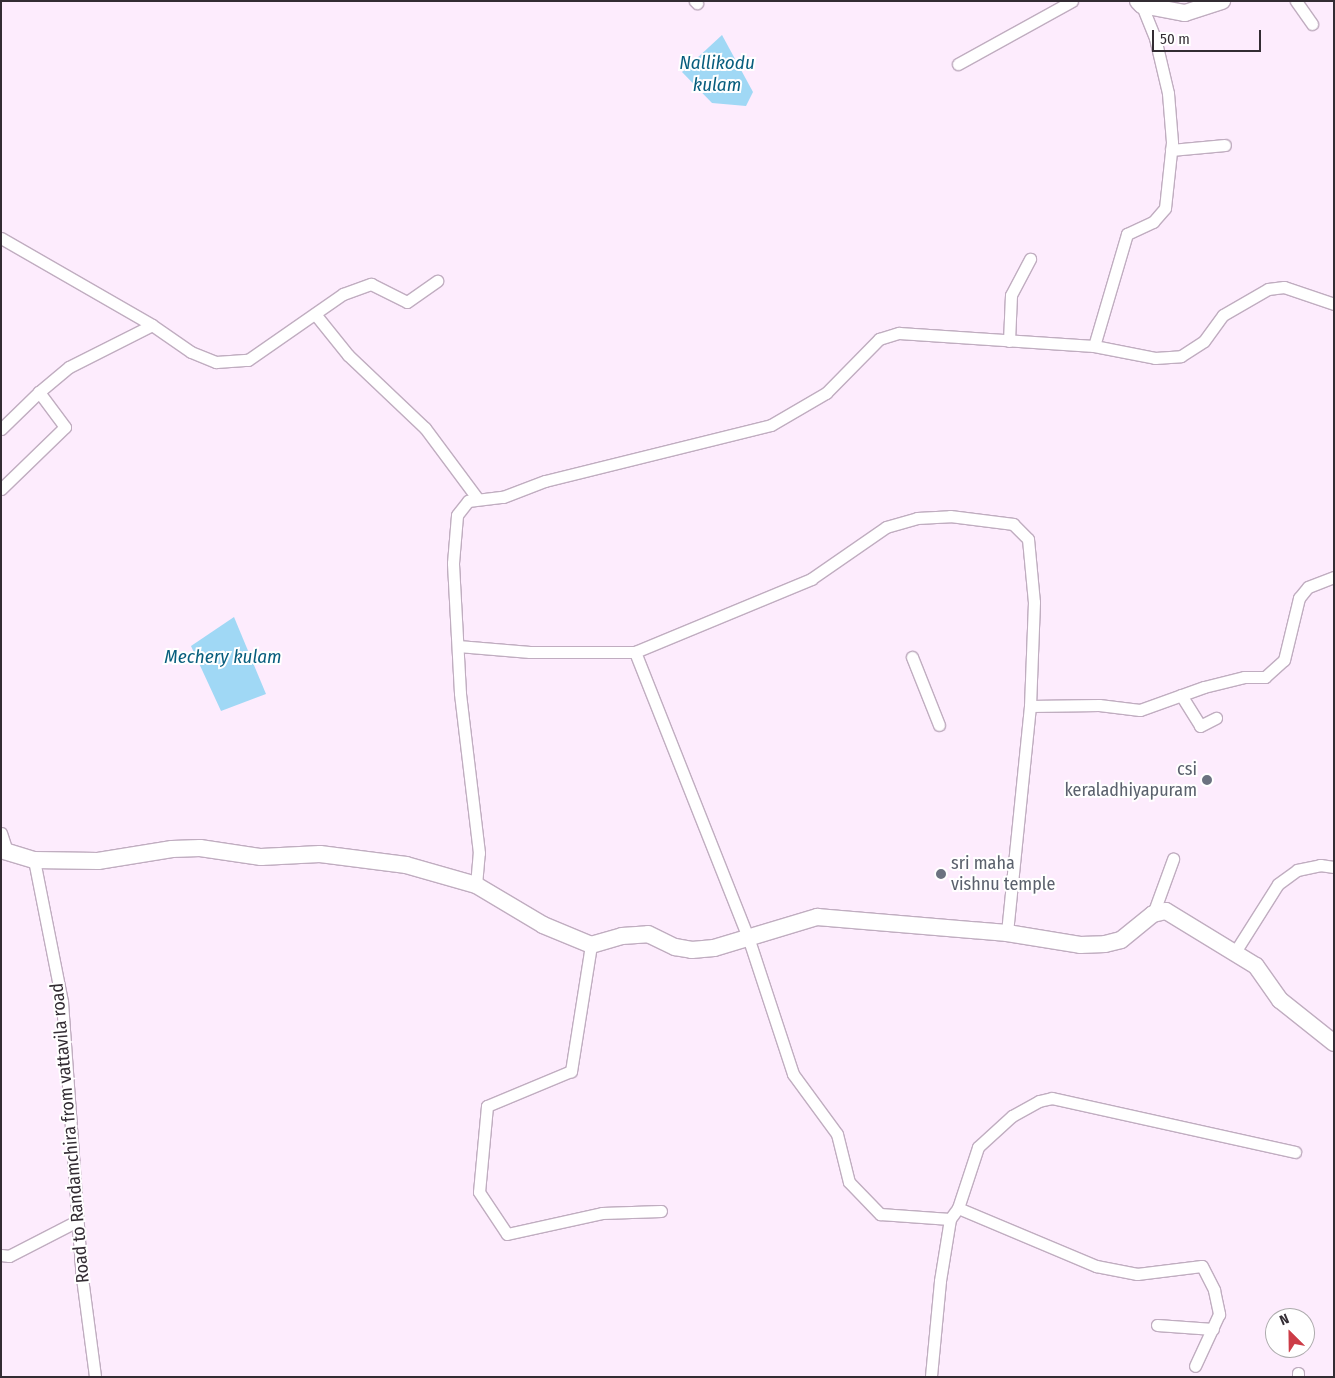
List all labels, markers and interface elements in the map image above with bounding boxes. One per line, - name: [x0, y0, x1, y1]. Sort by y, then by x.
- scale bar: [1155, 20, 1264, 52]
- text: 50 m: [1160, 30, 1190, 48]
- water label: Nallikodu kulam: [679, 52, 755, 96]
- water label: Mechery kulam: [164, 646, 282, 668]
- place label: csi keraladhiyapuram: [1064, 759, 1197, 802]
- marker: csi keraladhiyapuram: [1201, 774, 1213, 786]
- place label: sri maha vishnu temple: [951, 853, 1055, 896]
- marker: sri maha vishnu temple: [935, 868, 947, 880]
- street label: Road to Randamchira from vattavila road: [46, 982, 94, 1284]
- north arrow: [1265, 1308, 1315, 1358]
- text: N: [1277, 1310, 1292, 1329]

